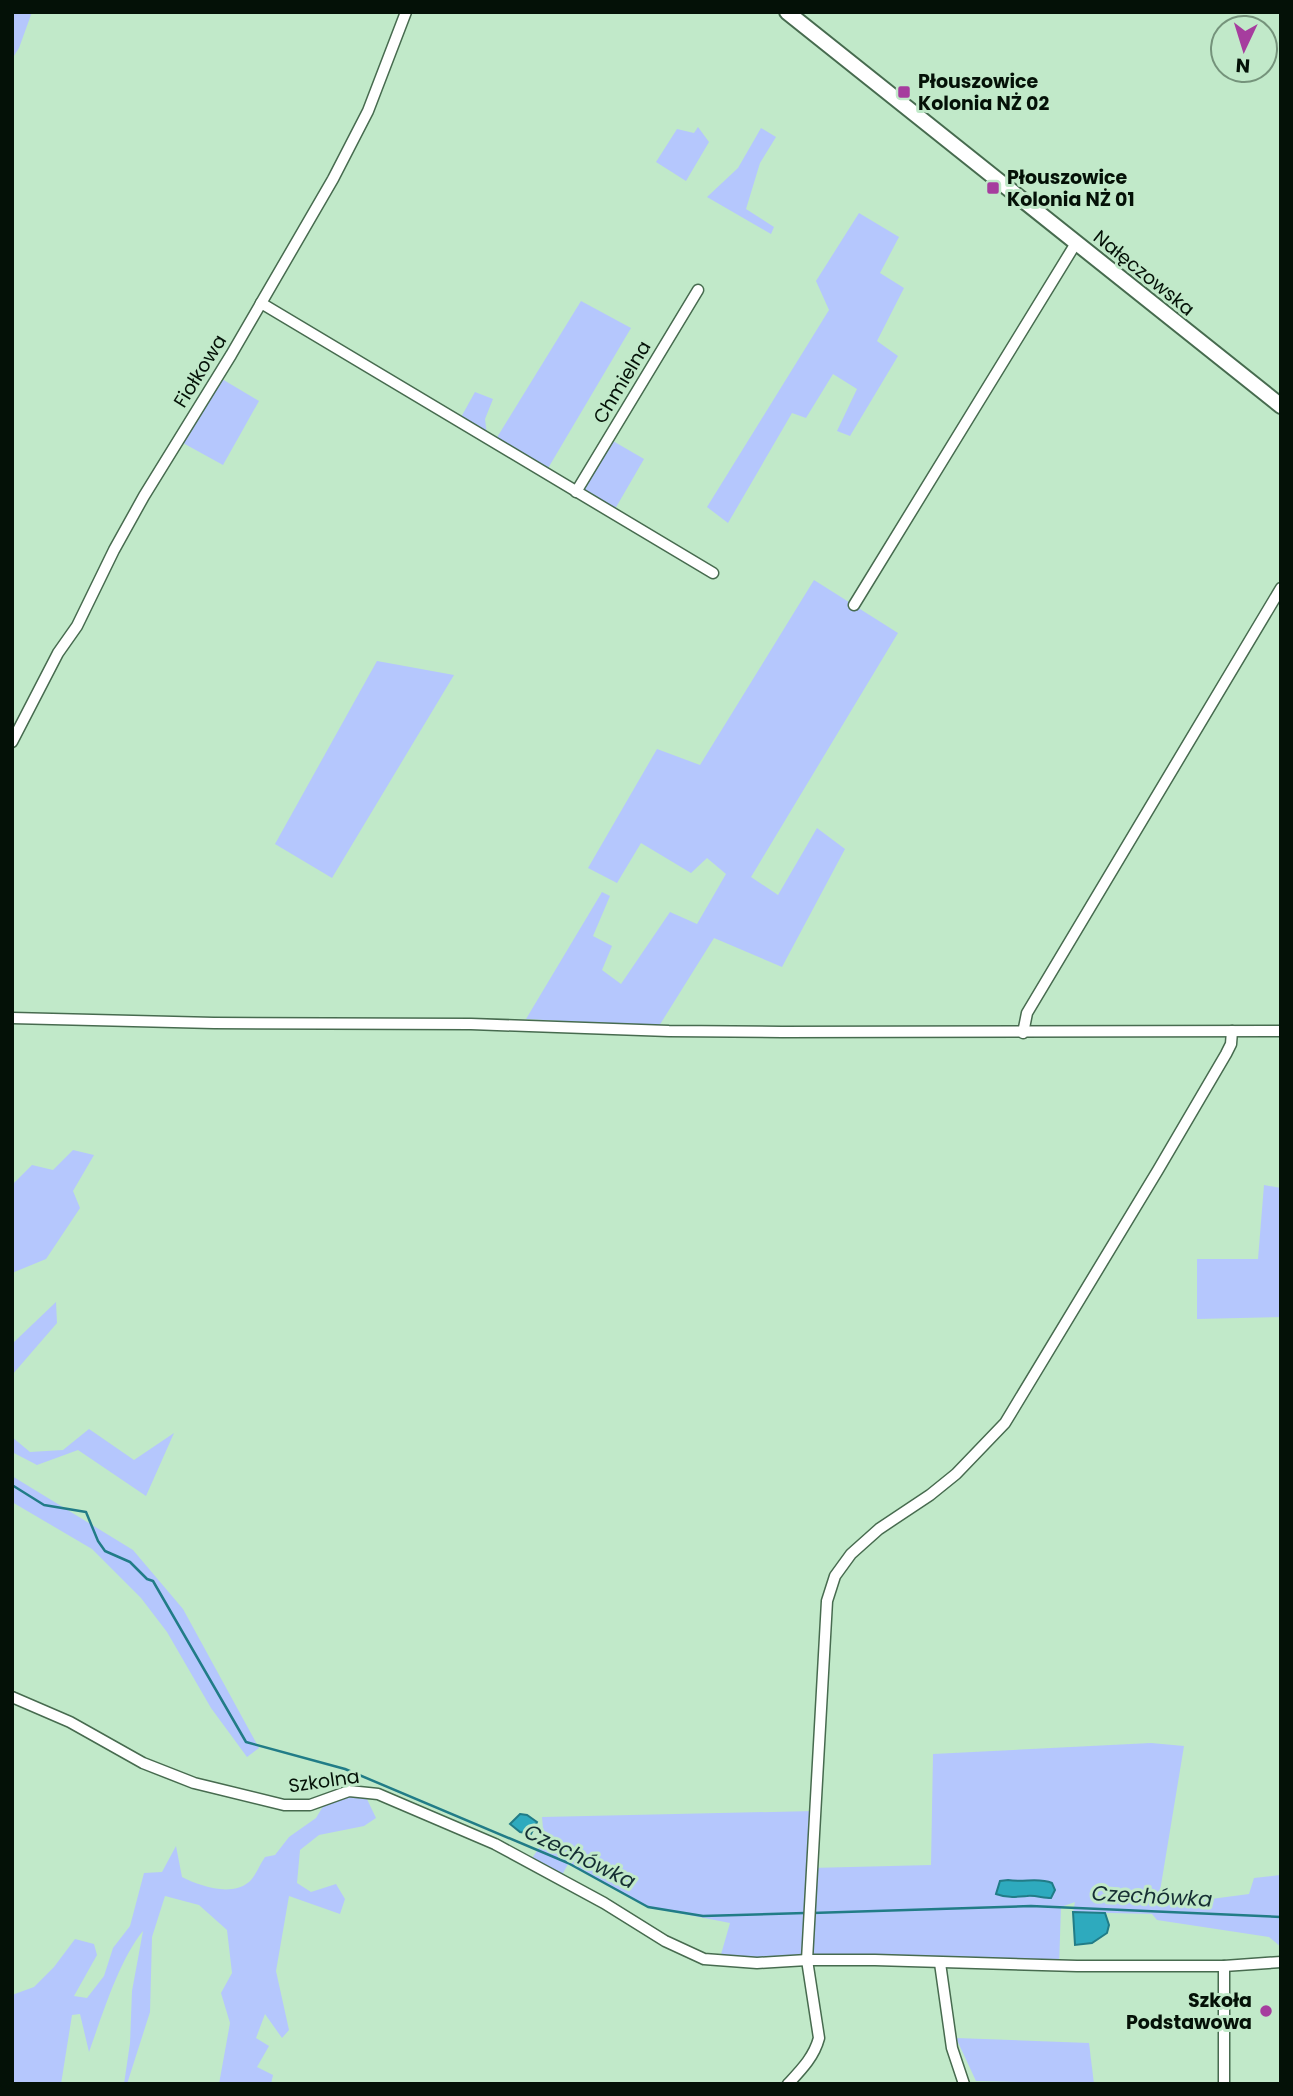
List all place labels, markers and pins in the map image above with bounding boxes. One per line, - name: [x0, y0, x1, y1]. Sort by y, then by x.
- place label: Płouszowice Kolonia NŻ 02: [918, 68, 1049, 117]
- marker: Płouszowice Kolonia NŻ 02: [896, 84, 912, 100]
- place label: Płouszowice Kolonia NŻ 01: [1007, 164, 1135, 213]
- marker: Płouszowice Kolonia NŻ 01: [985, 180, 1001, 196]
- place label: Szkoła Podstawowa: [1126, 1987, 1252, 2036]
- marker: Szkoła Podstawowa: [1258, 2003, 1274, 2019]

